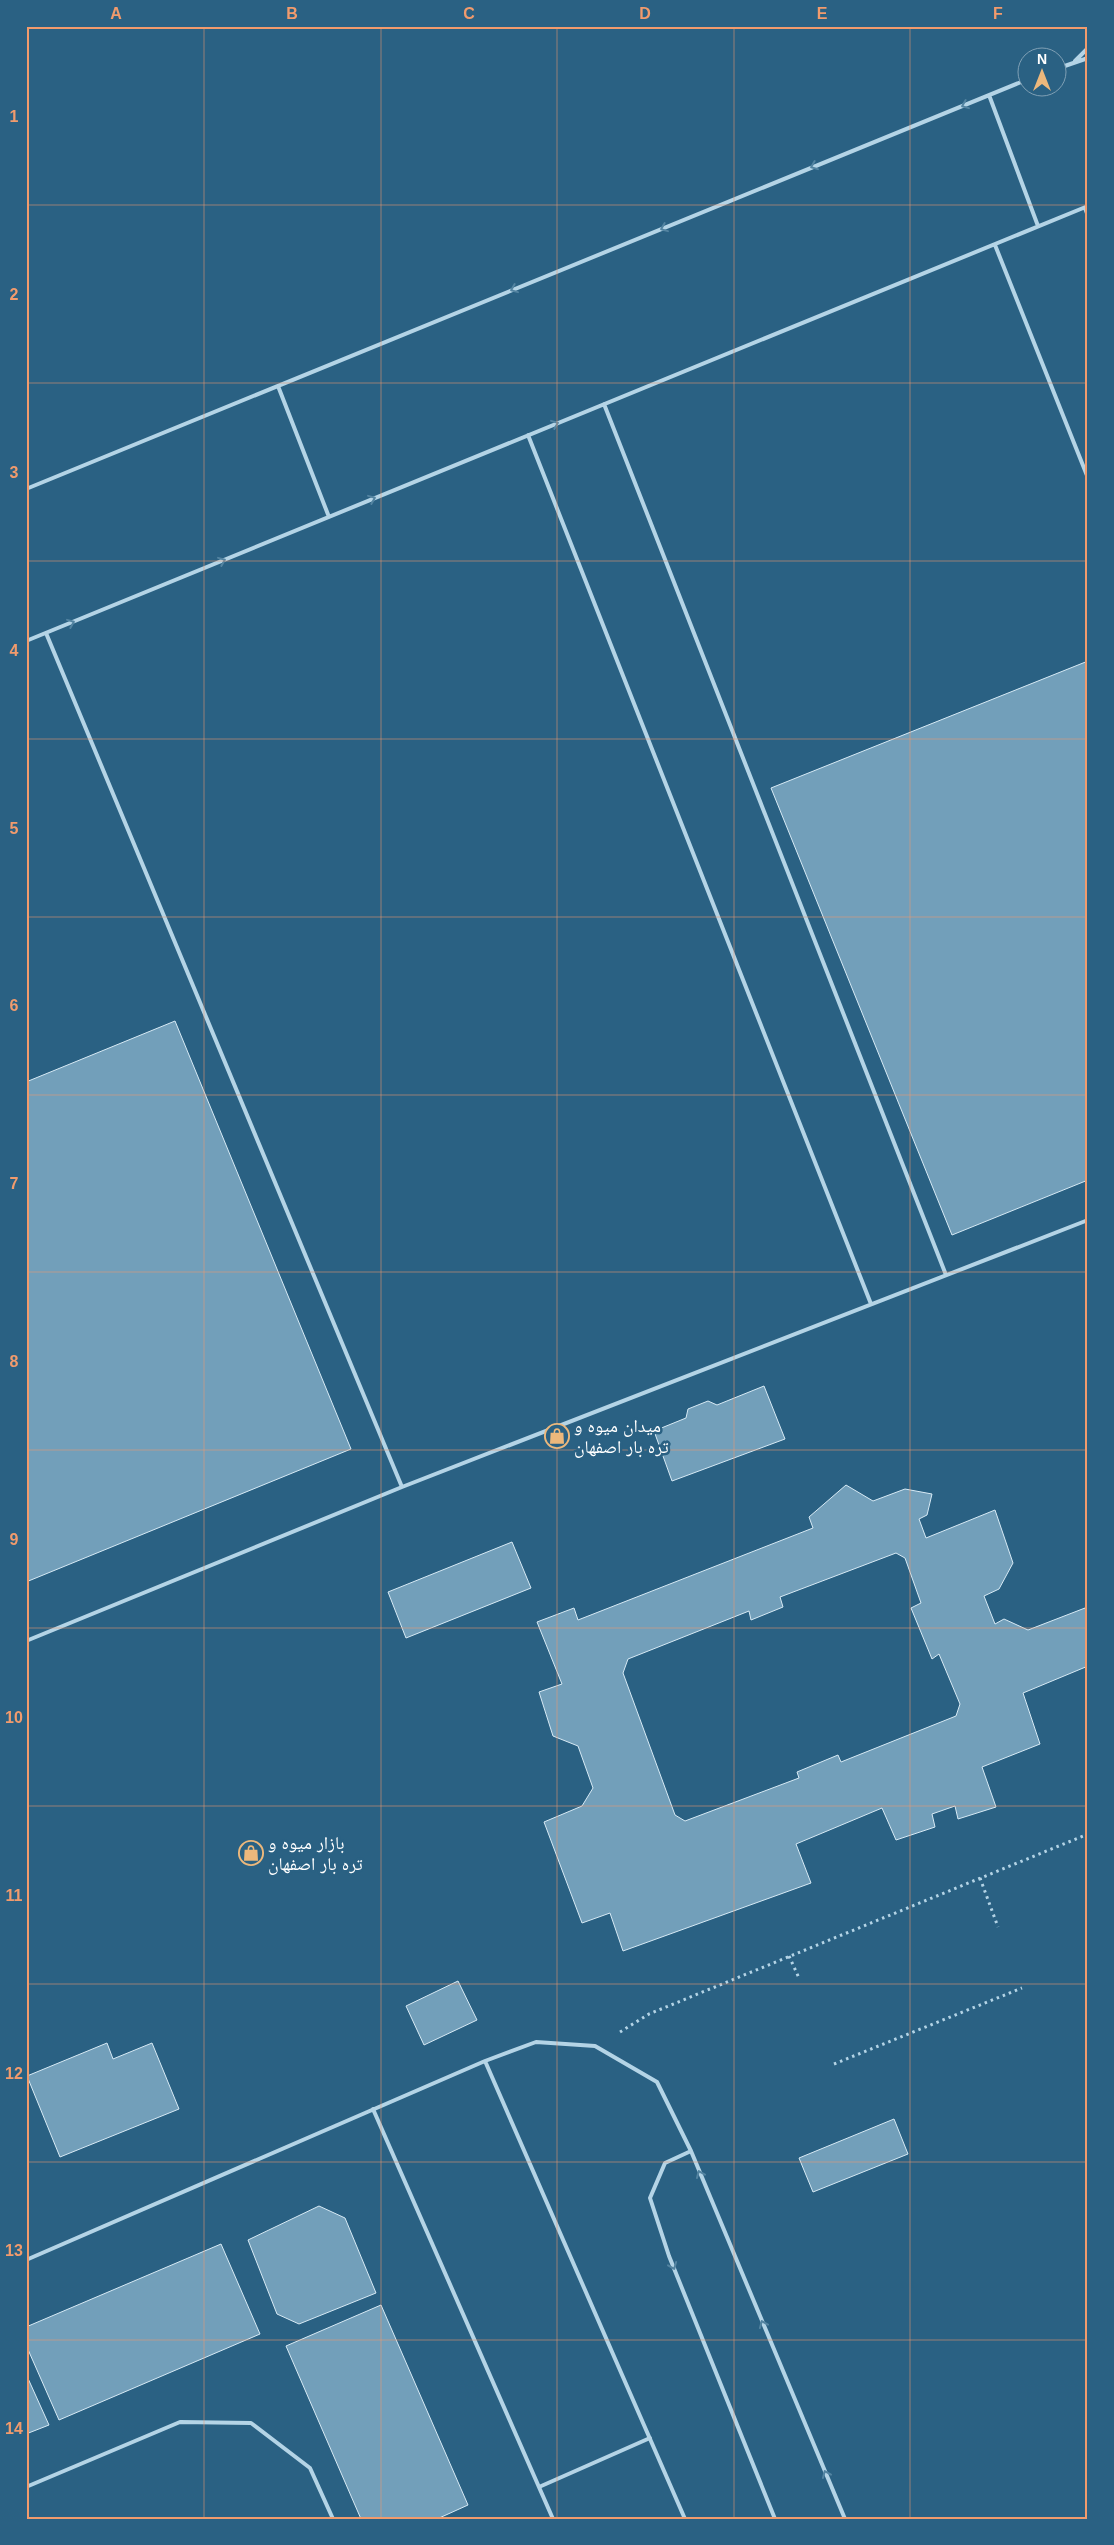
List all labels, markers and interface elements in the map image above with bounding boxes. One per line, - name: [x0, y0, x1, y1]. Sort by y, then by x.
- text: A: [110, 5, 122, 22]
- text: B: [286, 5, 298, 22]
- text: C: [463, 5, 475, 22]
- text: D: [639, 5, 651, 22]
- text: E: [817, 5, 828, 22]
- text: F: [993, 5, 1003, 22]
- north arrow: [1016, 48, 1066, 98]
- text: N: [1037, 51, 1047, 67]
- one-way arrow: [961, 98, 970, 109]
- text: 1: [10, 108, 19, 125]
- one-way arrow: [811, 161, 819, 171]
- one-way arrow: [660, 221, 669, 232]
- one-way arrow: [510, 283, 519, 294]
- text: 2: [10, 286, 19, 303]
- one-way arrow: [550, 420, 559, 431]
- text: 3: [10, 464, 19, 481]
- one-way arrow: [367, 495, 376, 506]
- one-way arrow: [217, 557, 226, 567]
- one-way arrow: [66, 618, 75, 629]
- text: 4: [10, 642, 19, 659]
- text: 5: [10, 820, 19, 837]
- text: 6: [10, 997, 19, 1014]
- text: 7: [10, 1175, 19, 1192]
- text: 8: [10, 1353, 19, 1370]
- place label: میدان میوه و تره بار اصفهان: [574, 1416, 669, 1458]
- shop icon: میدان میوه و تره بار اصفهان: [544, 1423, 570, 1449]
- text: 9: [10, 1531, 19, 1548]
- text: 10: [5, 1709, 23, 1726]
- place label: بازار میوه و تره بار اصفهان: [268, 1833, 363, 1875]
- shop icon: بازار میوه و تره بار اصفهان: [238, 1840, 264, 1866]
- text: 11: [6, 1887, 23, 1904]
- text: 12: [5, 2065, 23, 2082]
- one-way arrow: [696, 2170, 707, 2179]
- text: 13: [5, 2242, 23, 2259]
- one-way arrow: [667, 2261, 677, 2270]
- one-way arrow: [759, 2320, 769, 2329]
- text: 14: [5, 2420, 23, 2437]
- one-way arrow: [821, 2470, 832, 2479]

